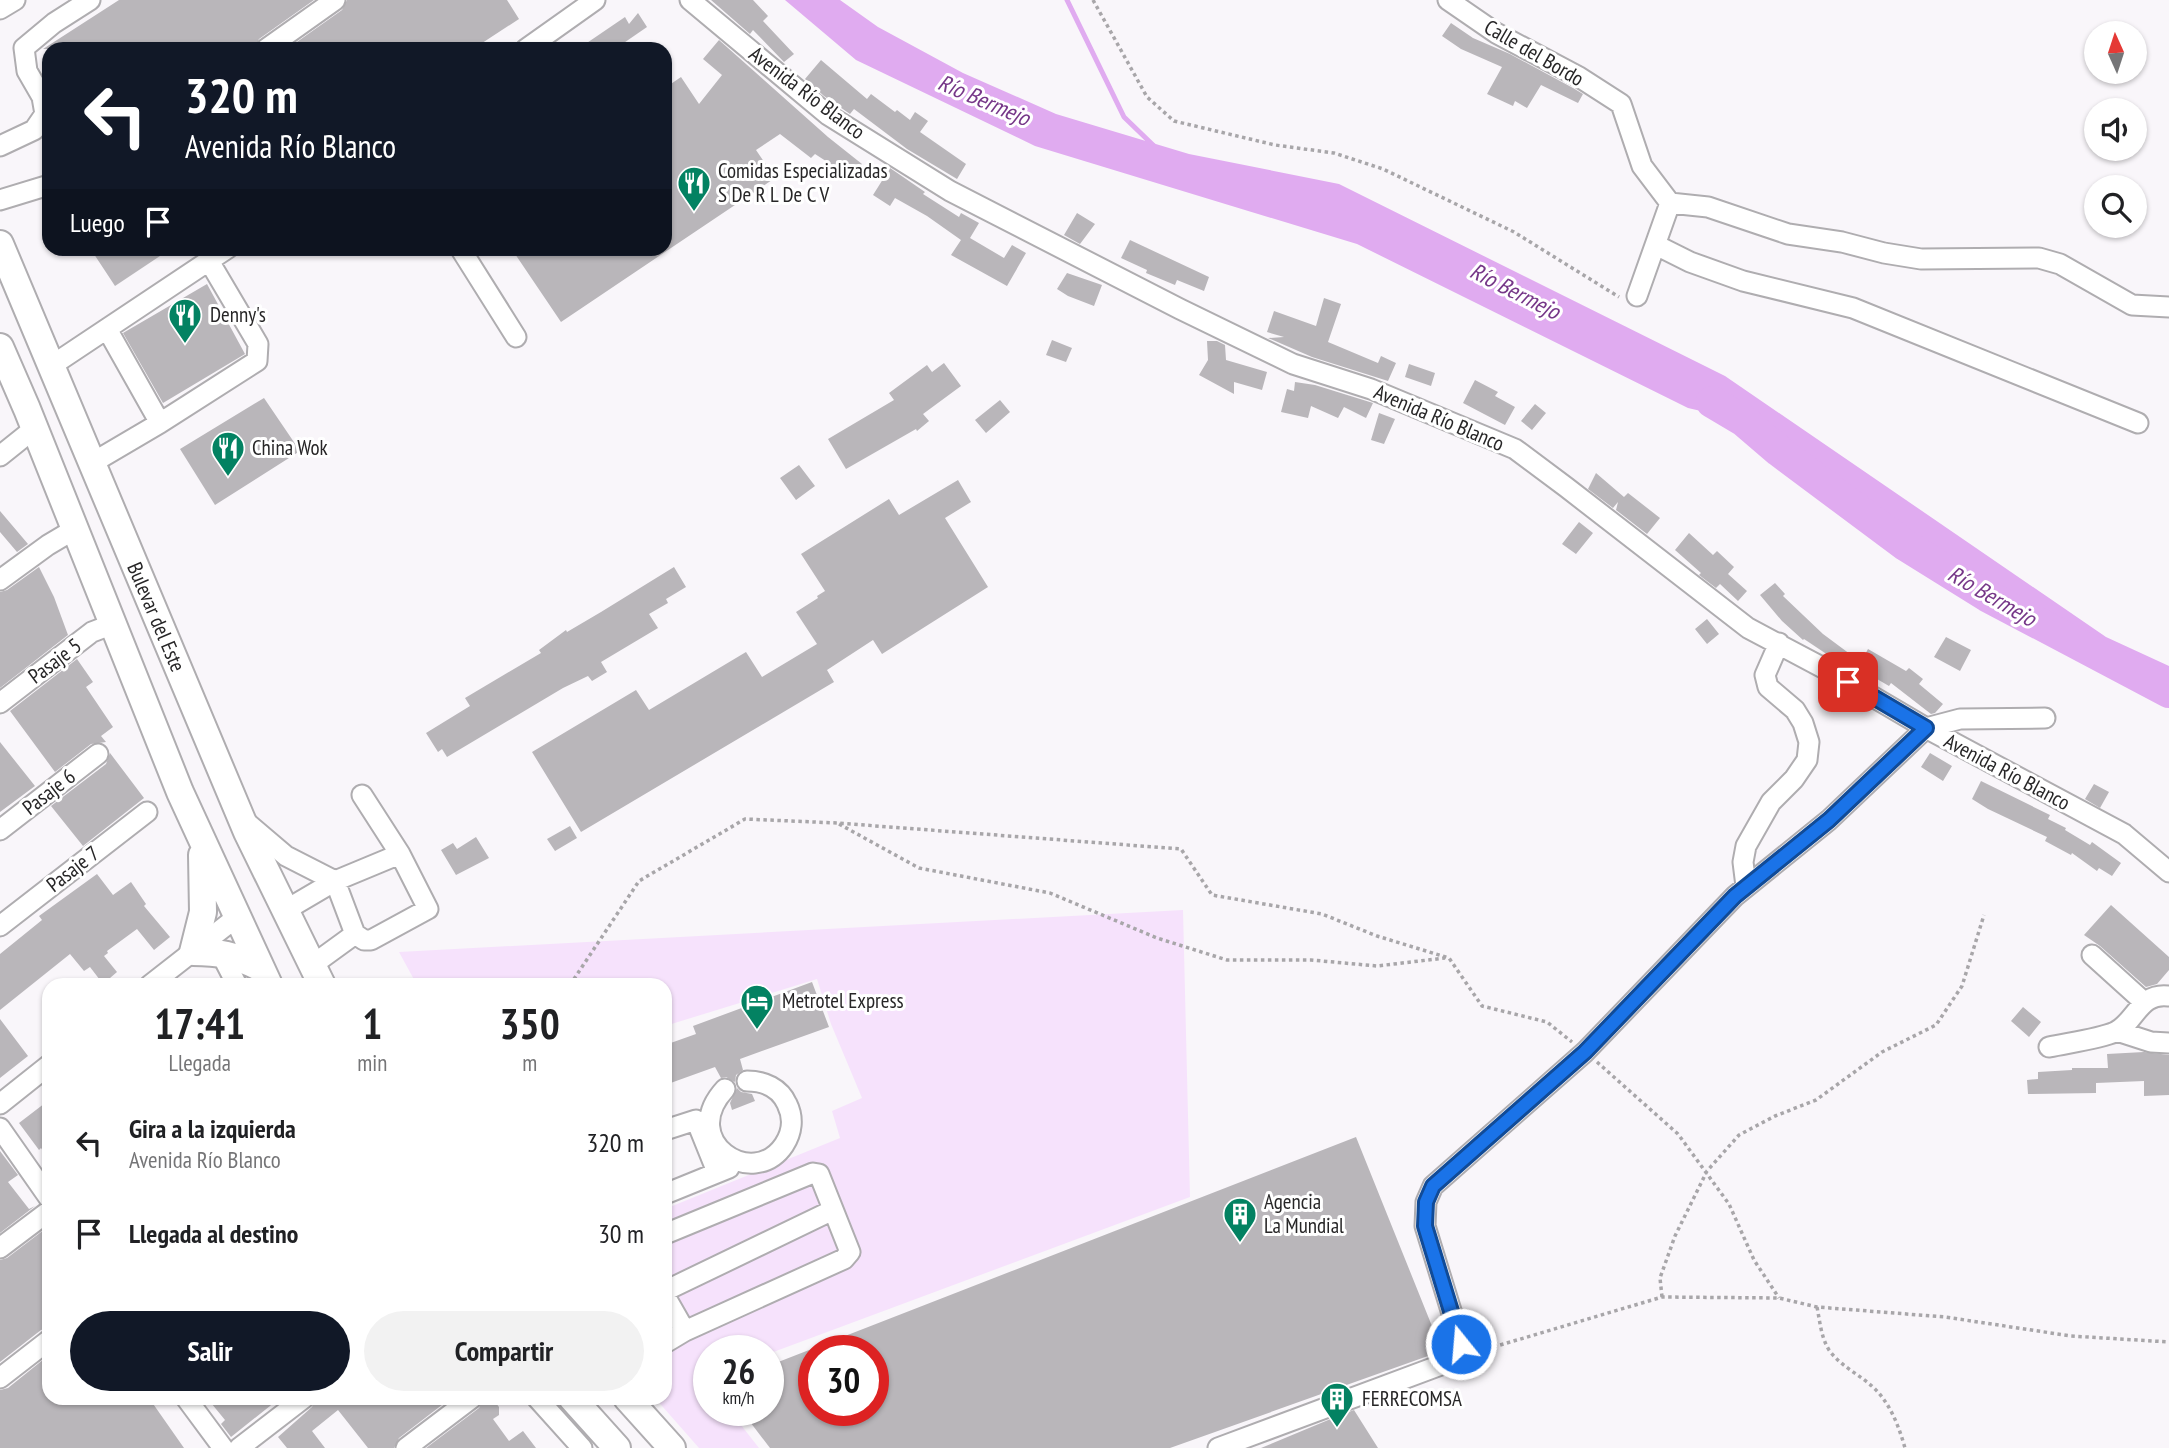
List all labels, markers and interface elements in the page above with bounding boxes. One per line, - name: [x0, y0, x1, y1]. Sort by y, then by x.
- street label: Calle del Bordo: [1480, 13, 1589, 92]
- north arrow: [2084, 21, 2147, 84]
- map controls: [2084, 21, 2147, 238]
- street label: Avenida Río Blanco: [744, 40, 871, 145]
- text: 320 m: [185, 63, 298, 127]
- water label: Río Bermejo: [934, 67, 1036, 133]
- icon: left: [70, 70, 161, 161]
- button: sound: [2084, 98, 2147, 161]
- text: Avenida Río Blanco: [185, 125, 396, 167]
- place label: Comidas Especializadas S De R L De C V: [718, 157, 888, 208]
- restaurant icon: Comidas Especializadas S De R L De C V: [675, 164, 713, 213]
- button: search: [2084, 175, 2147, 238]
- icon: arrive: [139, 203, 177, 241]
- text: Luego: [70, 206, 125, 239]
- water label: Río Bermejo: [1465, 256, 1567, 326]
- restaurant icon: Denny's: [166, 296, 204, 345]
- place label: Denny's: [210, 301, 266, 328]
- street label: Avenida Río Blanco: [1370, 378, 1508, 457]
- restaurant icon: China Wok: [209, 429, 247, 478]
- place label: China Wok: [252, 434, 328, 461]
- street label: Bulevar del Este: [121, 558, 192, 676]
- water label: Río Bermejo: [1943, 559, 2043, 633]
- street label: Pasaje 5: [23, 632, 87, 689]
- pin: [1818, 652, 1878, 712]
- icon: arrive: [1829, 663, 1867, 701]
- street label: Avenida Río Blanco: [1940, 727, 2075, 816]
- street label: Pasaje 6: [17, 763, 81, 821]
- street label: Pasaje 7: [41, 840, 105, 898]
- hotel icon: Metrotel Express: [738, 982, 776, 1031]
- place label: Metrotel Express: [782, 987, 904, 1014]
- text: 17:41: [154, 996, 245, 1051]
- text: 1: [362, 996, 382, 1051]
- text: 350: [500, 996, 560, 1051]
- text: Llegada: [168, 1048, 231, 1077]
- text: min: [357, 1048, 387, 1077]
- text: m: [522, 1048, 537, 1077]
- text: Gira a la izquierda: [129, 1112, 296, 1145]
- icon: left: [70, 1124, 108, 1162]
- text: 320 m: [586, 1126, 644, 1159]
- text: Avenida Río Blanco: [129, 1145, 281, 1174]
- place label: Agencia La Mundial: [1264, 1188, 1344, 1239]
- building icon: Agencia La Mundial: [1221, 1195, 1259, 1244]
- icon: arrive: [70, 1215, 108, 1253]
- text: Llegada al destino: [129, 1217, 298, 1250]
- text: 30 m: [598, 1217, 644, 1250]
- position arrow: [1424, 1307, 1498, 1381]
- button: Salir: [70, 1311, 350, 1391]
- button: Compartir: [364, 1311, 644, 1391]
- speed limit sign: 30: [798, 1335, 889, 1426]
- text: 26: [722, 1348, 755, 1394]
- building icon: FERRECOMSA: [1318, 1380, 1356, 1429]
- place label: FERRECOMSA: [1362, 1385, 1462, 1412]
- text: km/h: [723, 1386, 754, 1409]

